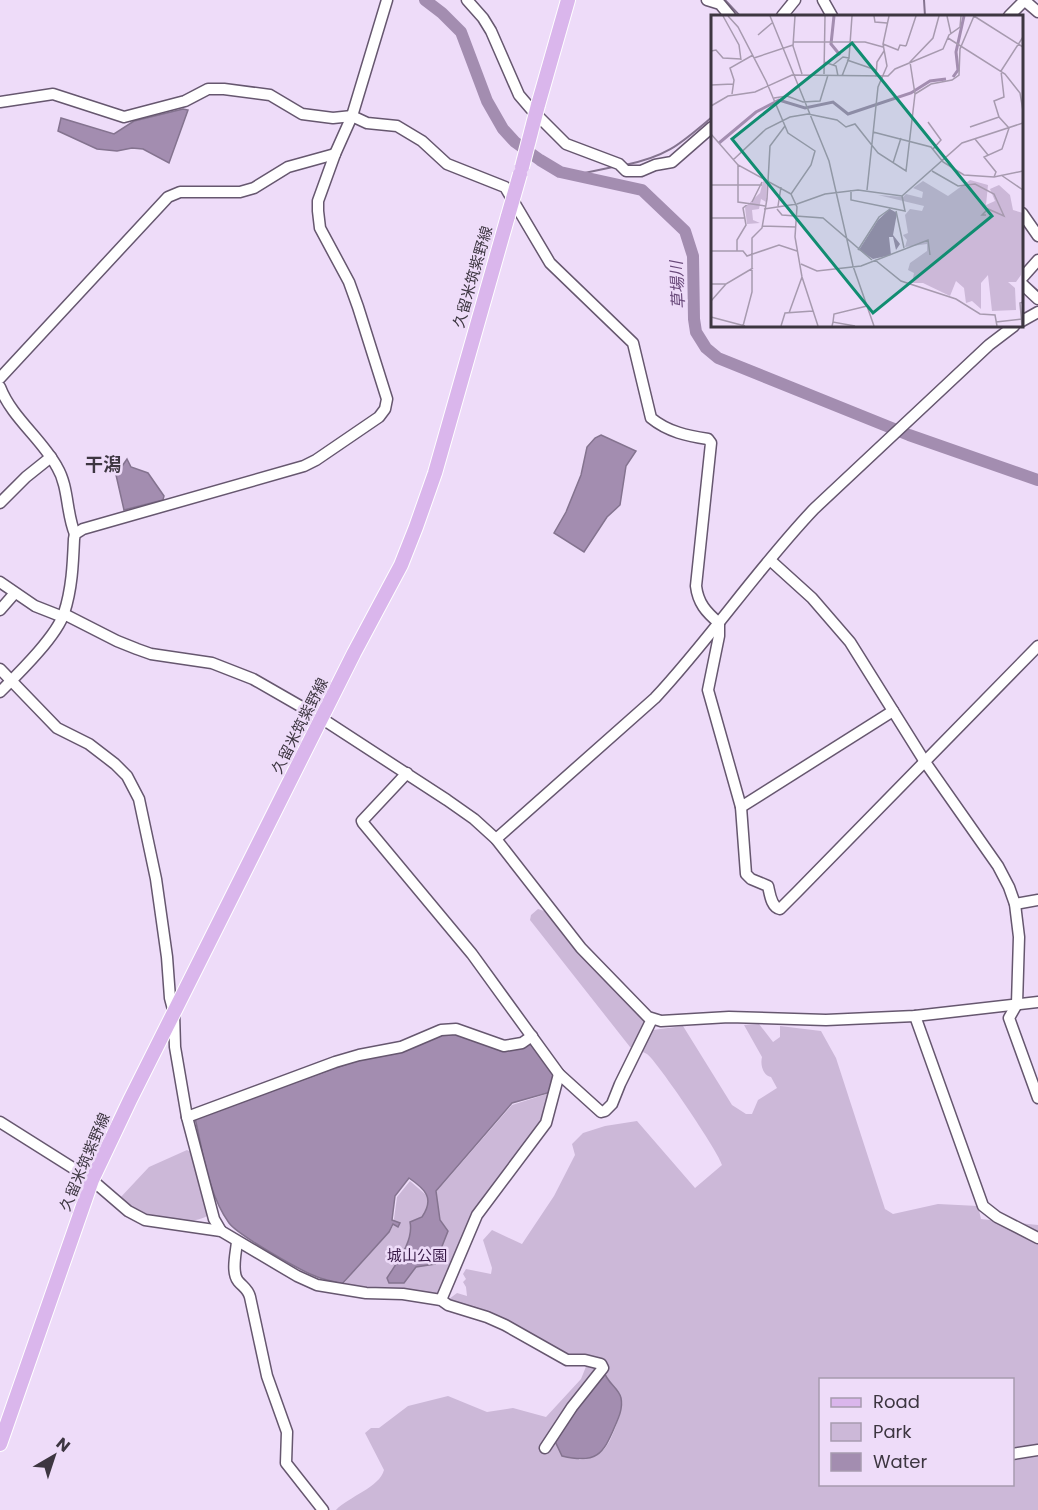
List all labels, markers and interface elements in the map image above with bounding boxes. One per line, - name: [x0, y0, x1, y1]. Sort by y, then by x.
- inset map: [711, 15, 1023, 327]
- street label: 久留米筑紫野線: [448, 223, 497, 330]
- water label: 草場川: [665, 258, 690, 310]
- district label: 干潟: [85, 452, 121, 477]
- street label: 久留米筑紫野線: [266, 674, 333, 777]
- street label: 久留米筑紫野線: [54, 1109, 115, 1214]
- park label: 城山公園: [387, 1245, 447, 1266]
- legend: [819, 1378, 1014, 1486]
- text: Road: [873, 1389, 920, 1414]
- text: Park: [873, 1419, 912, 1444]
- north arrow: [24, 1426, 84, 1486]
- text: N: [51, 1432, 75, 1457]
- text: Water: [873, 1449, 927, 1474]

